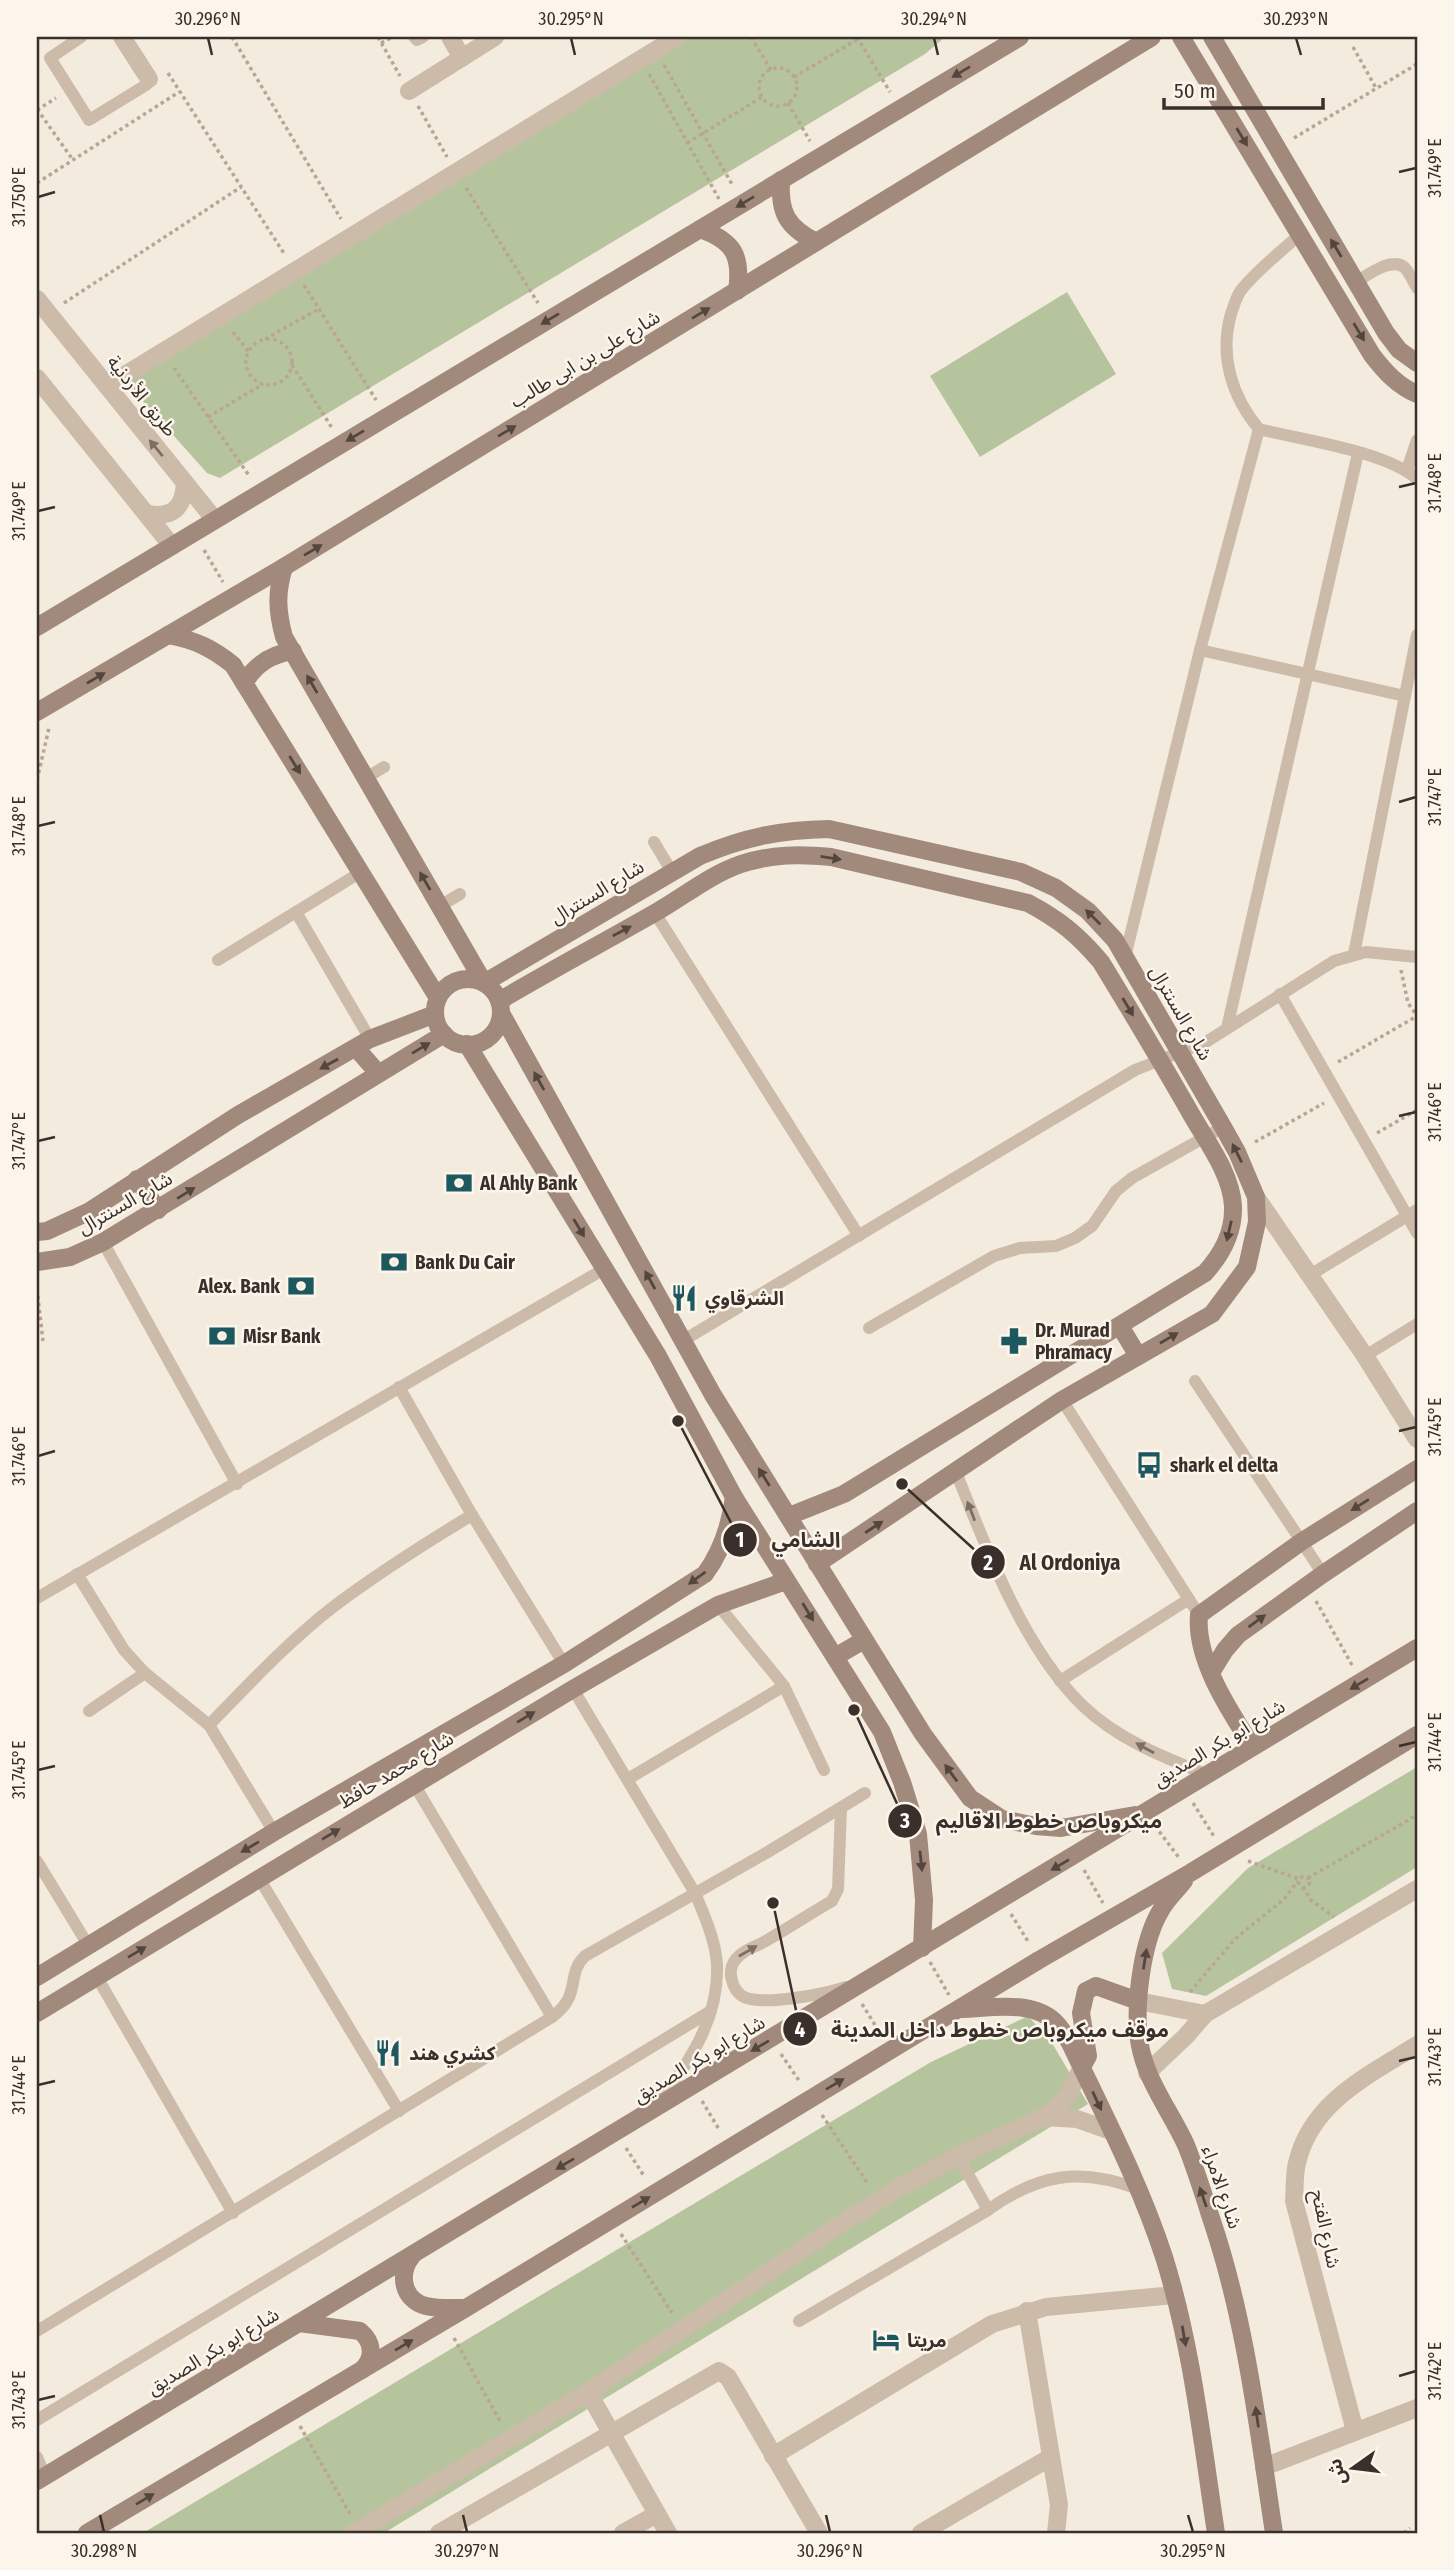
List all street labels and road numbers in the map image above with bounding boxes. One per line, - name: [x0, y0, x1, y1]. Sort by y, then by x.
- street label: شارع على بن ابى طالب: [506, 305, 665, 415]
- street label: طريق الأردنية: [102, 351, 182, 441]
- street label: شارع السنترال: [546, 855, 649, 931]
- street label: شارع السنترال: [1143, 962, 1217, 1065]
- street label: شارع السنترال: [74, 1167, 177, 1241]
- street label: شارع ابو بكر الصديق: [1149, 1695, 1290, 1793]
- street label: شارع محمد حافظ: [334, 1727, 459, 1815]
- street label: شارع ابو بكر الصديق: [629, 2011, 770, 2109]
- street label: شارع الامراء: [1195, 2142, 1247, 2232]
- street label: شارع الفتح: [1304, 2188, 1346, 2271]
- street label: شارع ابو بكر الصديق: [143, 2303, 284, 2401]

